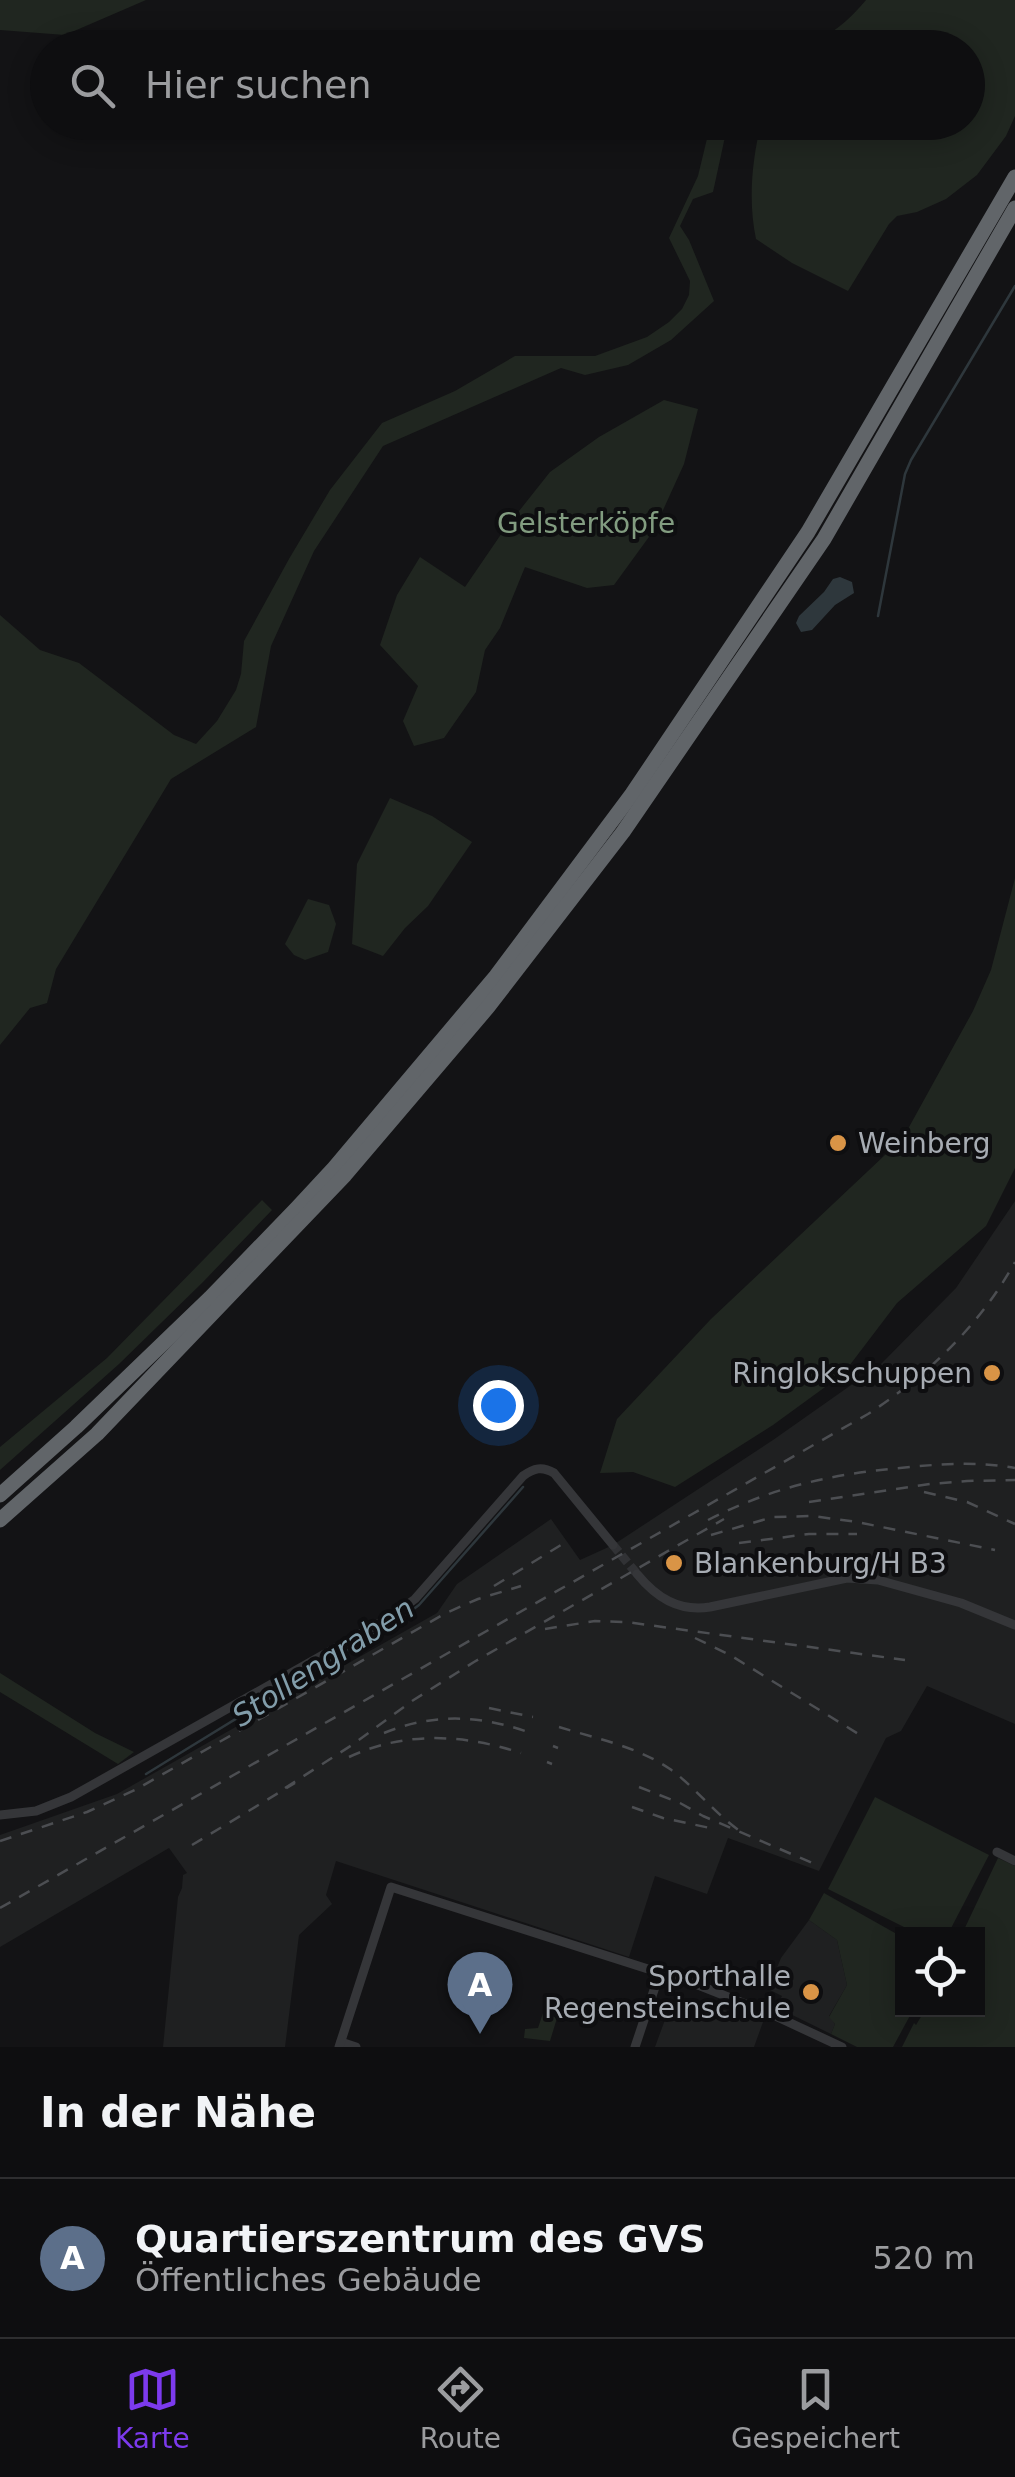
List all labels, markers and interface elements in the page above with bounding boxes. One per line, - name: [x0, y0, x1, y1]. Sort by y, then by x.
- search box: [30, 30, 985, 140]
- icon: search: [65, 58, 120, 113]
- text: Hier suchen: [145, 63, 372, 107]
- park label: Gelsterköpfe: [497, 507, 675, 540]
- place label: Weinberg: [858, 1127, 991, 1160]
- marker: Weinberg: [827, 1132, 849, 1154]
- place label: Ringlokschuppen: [732, 1357, 972, 1390]
- marker: Ringlokschuppen: [981, 1362, 1003, 1384]
- your location: [473, 1380, 524, 1431]
- place label: Blankenburg/H B3: [694, 1547, 947, 1580]
- marker: Blankenburg/H B3: [663, 1552, 685, 1574]
- water label: Stollengraben: [226, 1590, 420, 1734]
- map controls: [895, 1927, 985, 2017]
- button: locate: [895, 1927, 985, 2017]
- pin: A: [448, 1952, 512, 2034]
- place label: Sporthalle Regensteinschule: [544, 1960, 791, 2025]
- marker: Sporthalle Regensteinschule: [800, 1981, 822, 2003]
- text: In der Nähe: [40, 2088, 316, 2137]
- text: Quartierszentrum des GVS: [135, 2217, 706, 2261]
- text: A: [60, 2239, 85, 2277]
- text: 520 m: [873, 2239, 975, 2277]
- text: Öffentliches Gebäude: [135, 2261, 482, 2299]
- tab: Karte: [115, 2362, 190, 2455]
- tab: Route: [420, 2362, 501, 2455]
- tab: Gespeichert: [731, 2362, 900, 2455]

